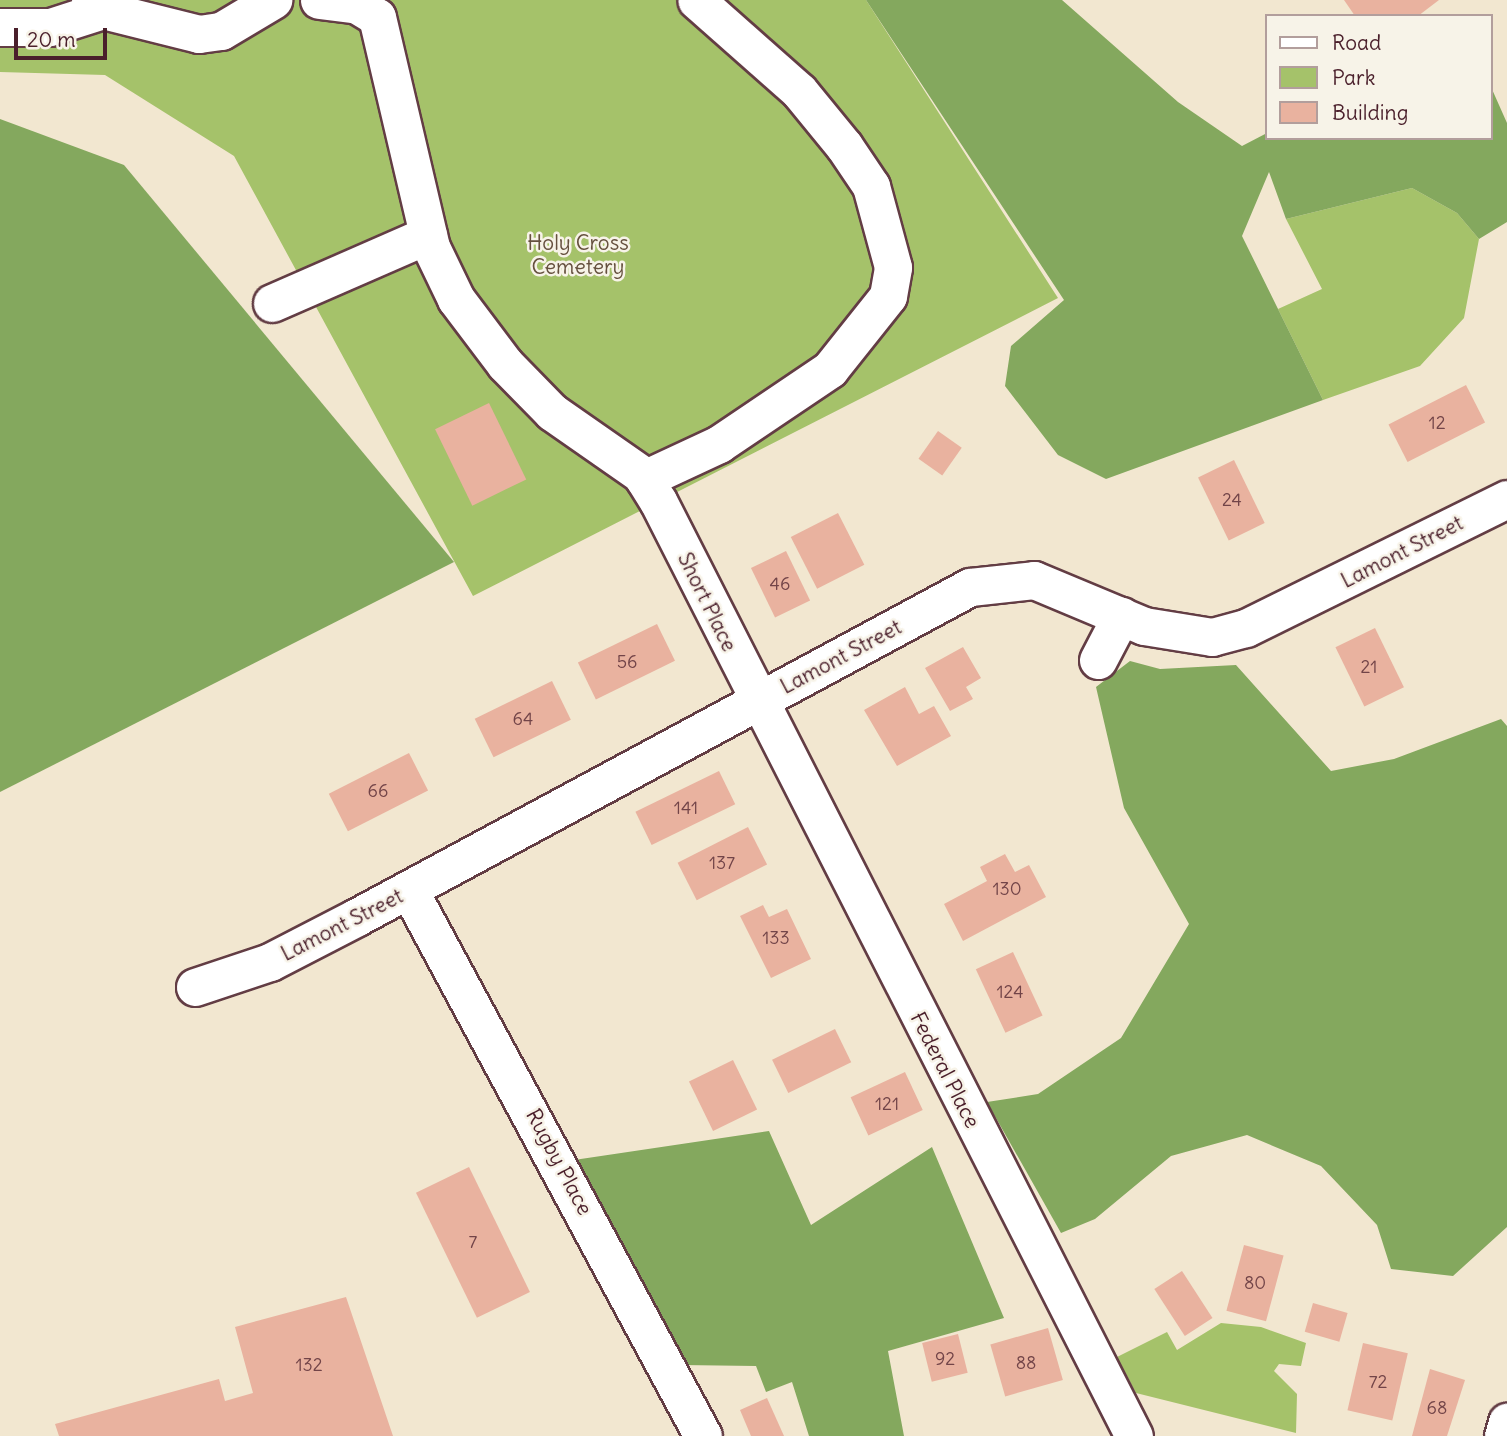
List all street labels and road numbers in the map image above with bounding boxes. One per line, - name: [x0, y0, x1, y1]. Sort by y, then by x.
- street label: Lamont Street: [1337, 510, 1467, 594]
- street label: Short Place: [672, 548, 742, 656]
- street label: Lamont Street: [776, 615, 906, 699]
- street label: Lamont Street: [277, 883, 407, 967]
- street label: Federal Place: [905, 1008, 985, 1132]
- street label: Rugby Place: [521, 1105, 597, 1219]

